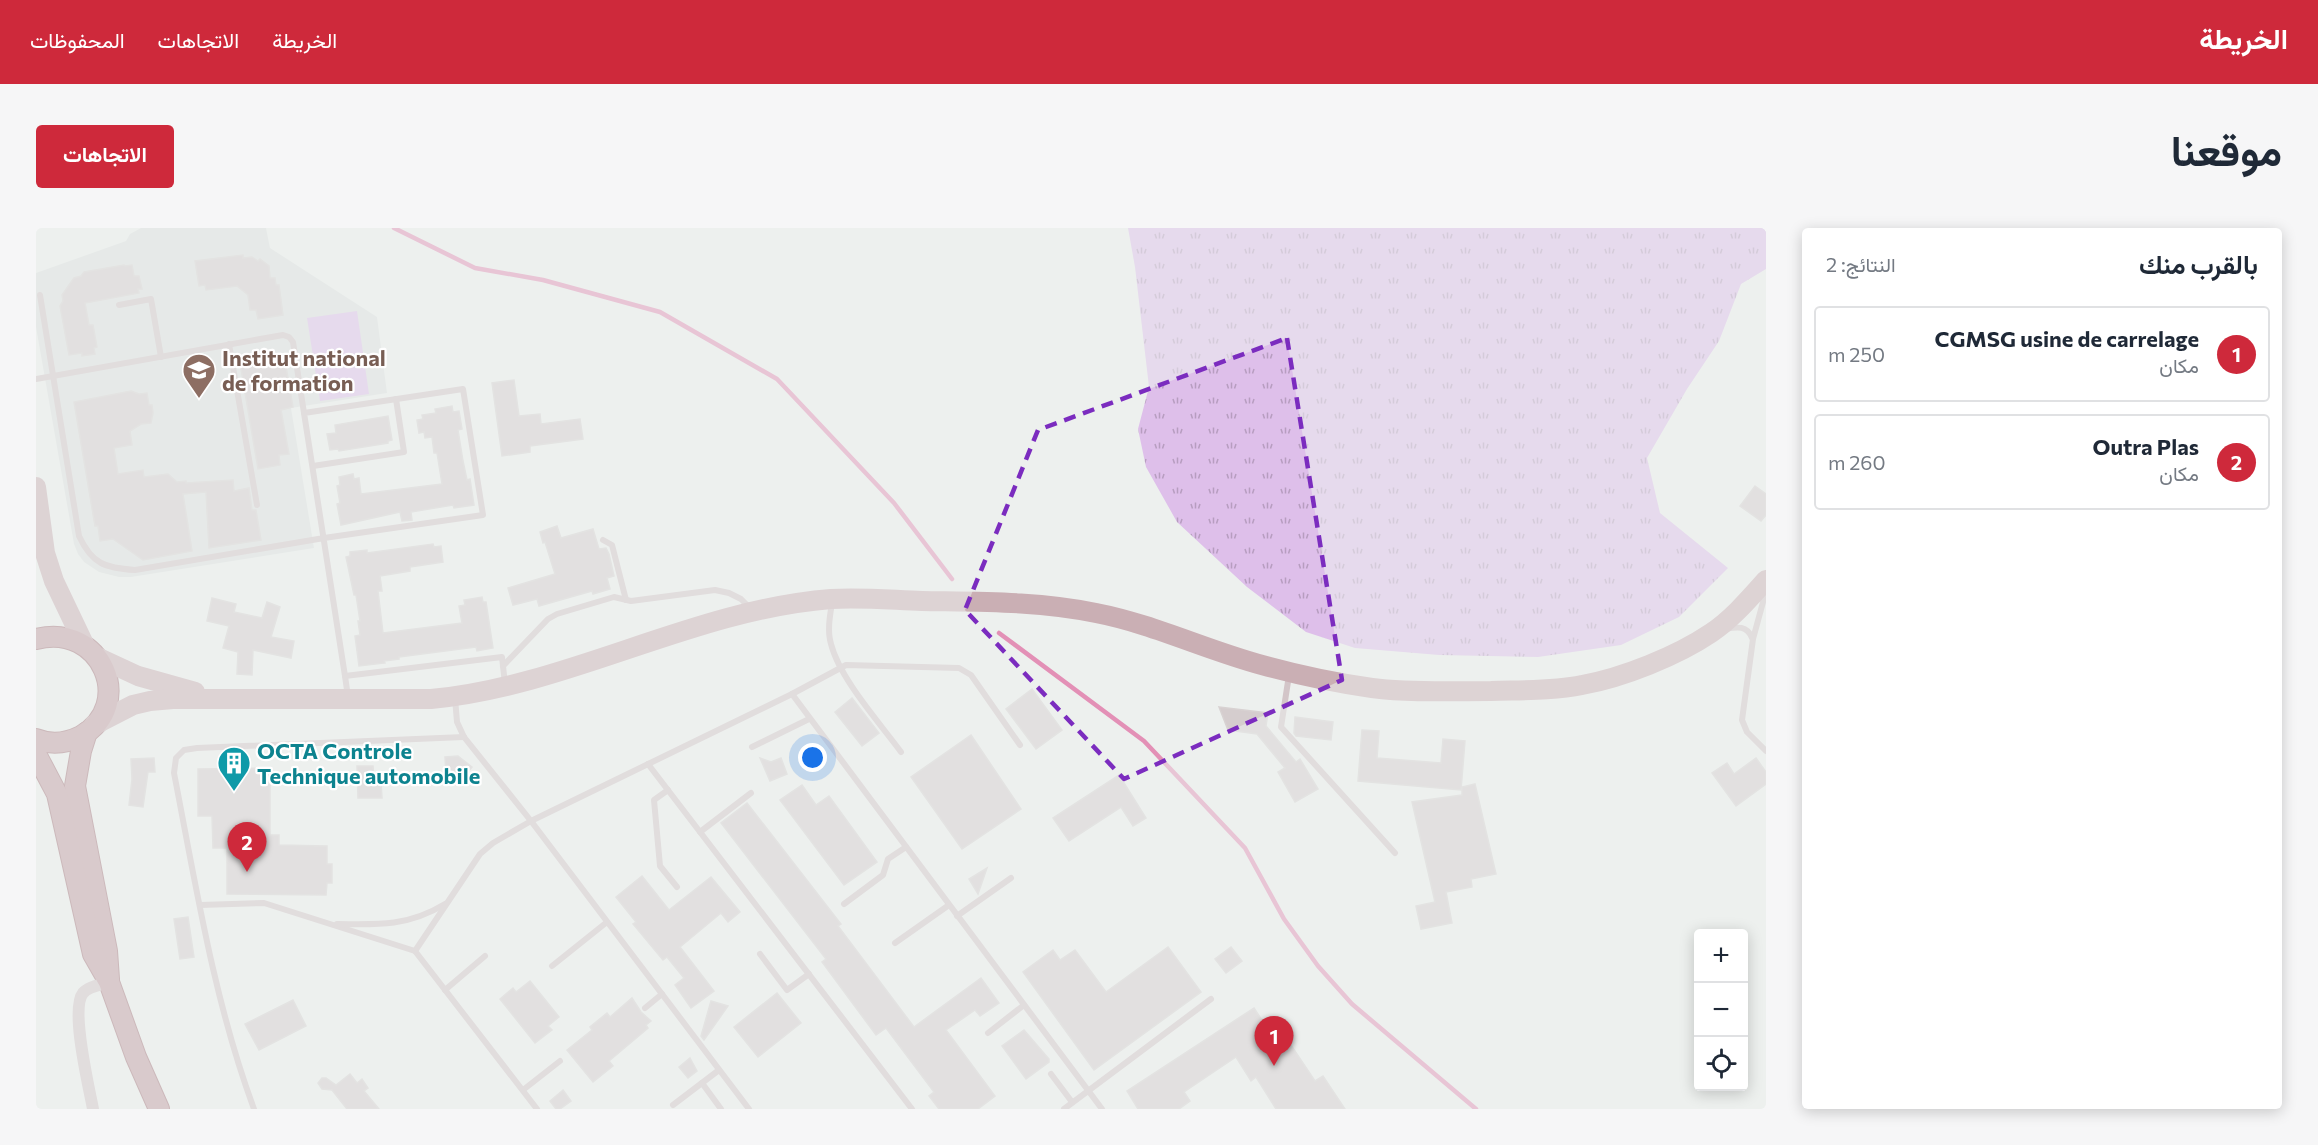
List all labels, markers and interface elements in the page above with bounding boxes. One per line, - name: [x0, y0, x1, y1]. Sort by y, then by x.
- text: الخريطة: [2199, 21, 2288, 55]
- text: المحفوظات: [30, 27, 125, 52]
- text: الاتجاهات: [158, 27, 239, 52]
- text: الخريطة: [272, 27, 337, 52]
- text: موقعنا: [2171, 123, 2282, 175]
- button: الاتجاهات: [36, 125, 174, 188]
- text: بالقرب منك: [2139, 248, 2258, 279]
- text: النتائج: 2: [1826, 252, 1896, 276]
- text: CGMSG usine de carrelage: [1934, 325, 2199, 352]
- text: 250 m: [1828, 342, 1885, 366]
- text: 1: [2232, 342, 2241, 366]
- place label: Institut national de formation: [222, 344, 386, 396]
- school or university icon: Institut national de formation: [181, 352, 217, 399]
- text: مكان: [2159, 353, 2199, 377]
- text: Outra Plas: [2092, 433, 2199, 460]
- text: 260 m: [1828, 450, 1886, 474]
- text: 2: [2231, 450, 2242, 474]
- text: مكان: [2159, 461, 2199, 485]
- place label: OCTA Controle Technique automobile: [257, 737, 480, 789]
- your location: [798, 743, 827, 772]
- building icon: OCTA Controle Technique automobile: [216, 745, 252, 792]
- pin: 2: [228, 822, 266, 872]
- map controls: [1694, 929, 1748, 1091]
- button: +: [1694, 929, 1748, 983]
- button: −: [1694, 983, 1748, 1037]
- pin: 1: [1254, 1016, 1294, 1066]
- button: locate: [1694, 1037, 1748, 1091]

